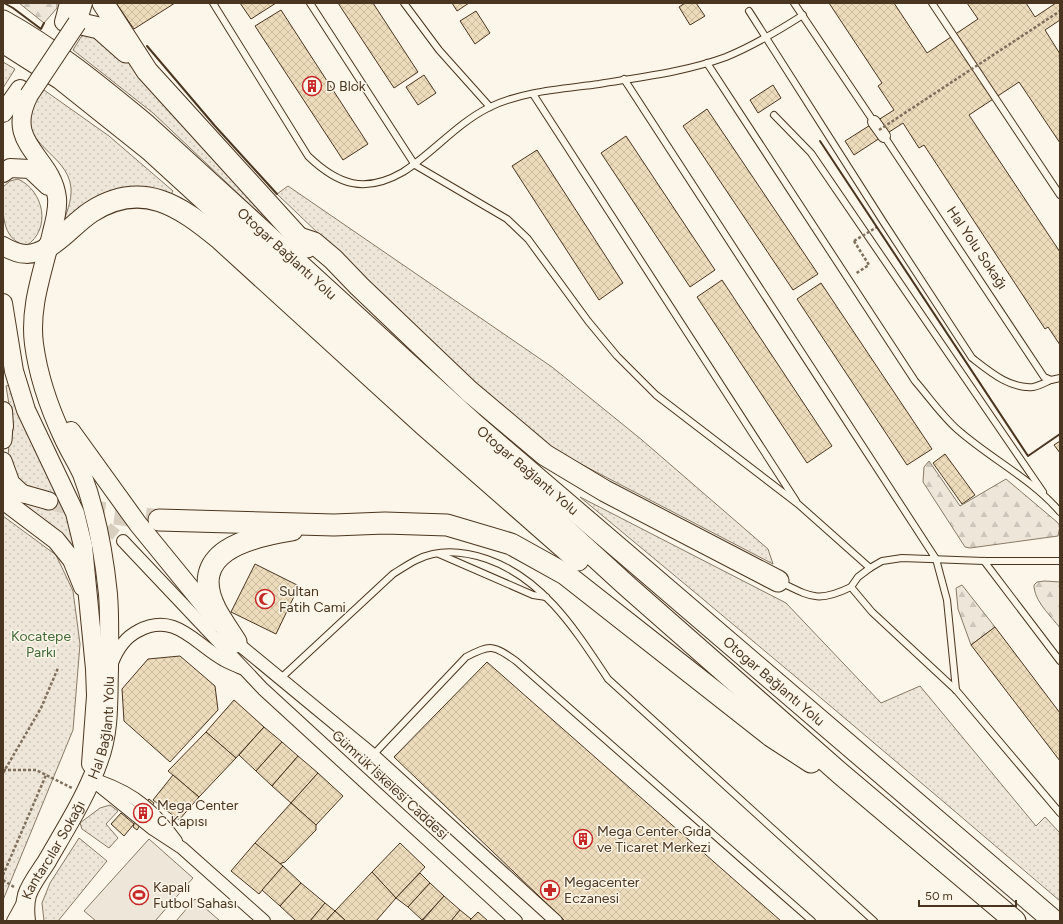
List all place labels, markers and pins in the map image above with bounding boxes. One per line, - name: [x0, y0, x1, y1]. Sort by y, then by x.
- building icon: D Blok: [301, 75, 323, 97]
- place label: D Blok: [326, 78, 366, 95]
- place label: Sultan Fatih Cami: [279, 583, 346, 616]
- mosque icon: Sultan Fatih Cami: [254, 588, 276, 610]
- place label: Mega Center C Kapısı: [157, 797, 239, 830]
- building icon: Mega Center C Kapısı: [132, 802, 154, 824]
- place label: Mega Center Gıda ve Ticaret Merkezi: [597, 823, 711, 856]
- building icon: Mega Center Gıda ve Ticaret Merkezi: [572, 828, 594, 850]
- place label: Megacenter Eczanesi: [564, 874, 640, 907]
- place label: Kapalı Futbol Sahası: [153, 879, 237, 912]
- pharmacy icon: Megacenter Eczanesi: [539, 879, 561, 901]
- sports icon: Kapalı Futbol Sahası: [128, 884, 150, 906]

